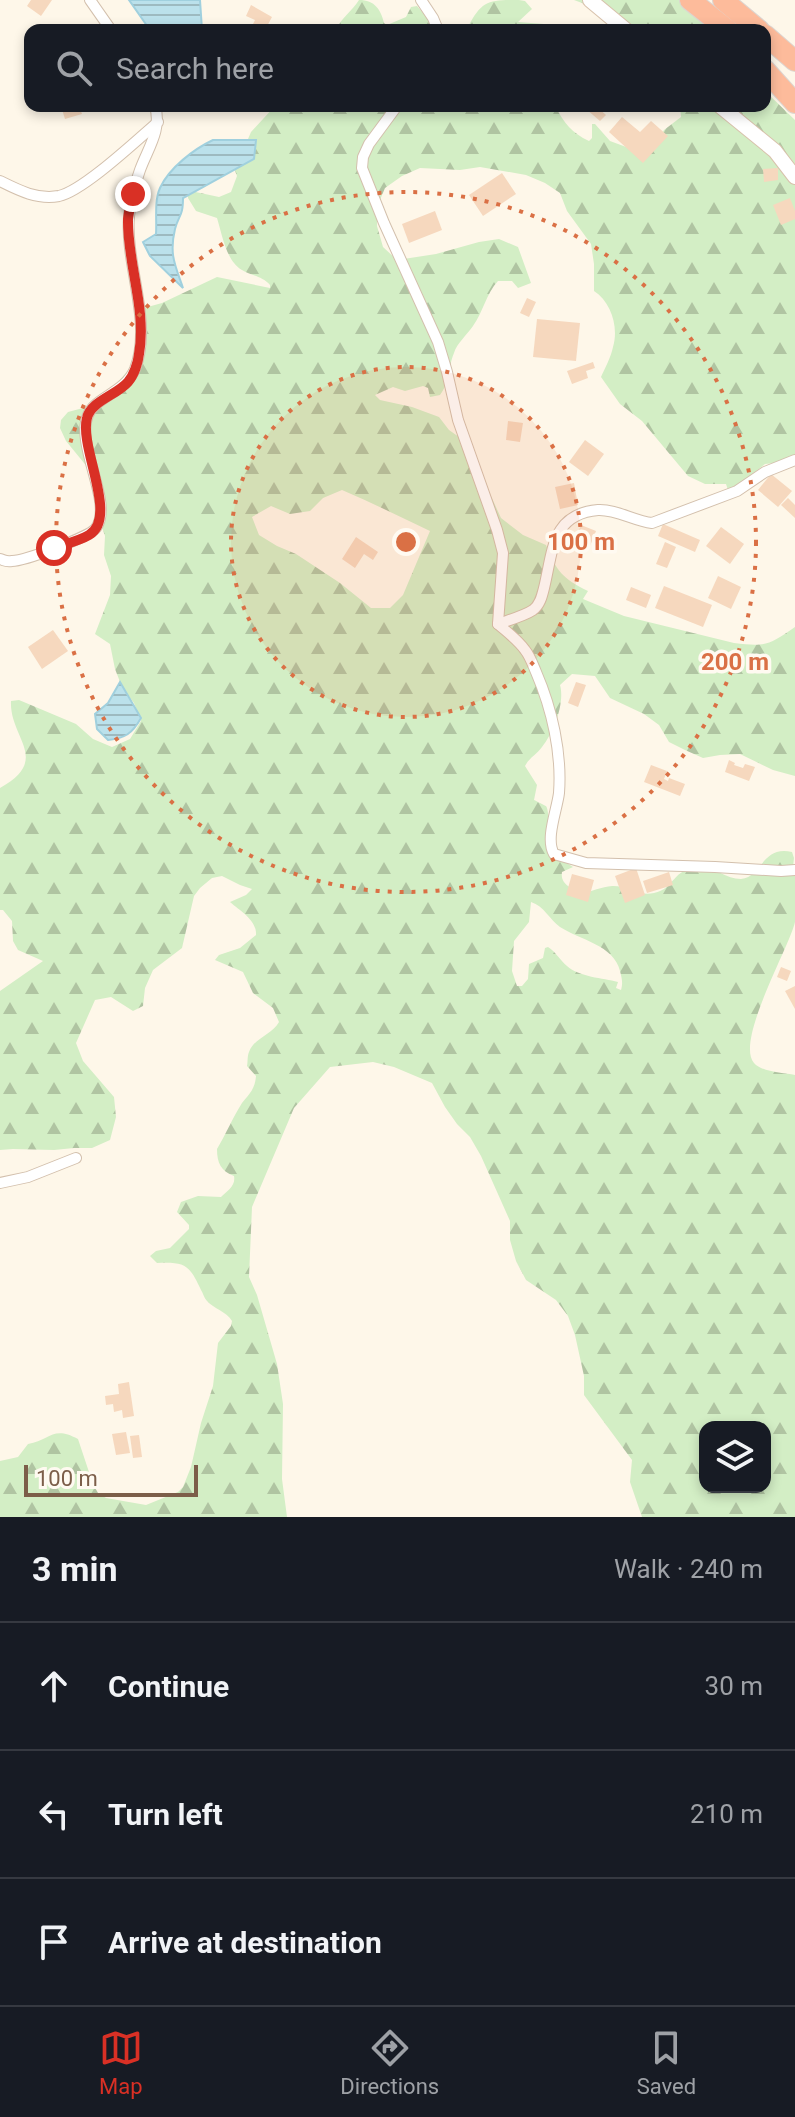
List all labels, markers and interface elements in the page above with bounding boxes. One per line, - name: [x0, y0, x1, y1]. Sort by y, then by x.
- search box: [24, 24, 771, 112]
- icon: search: [52, 46, 96, 90]
- text: Search here: [116, 51, 274, 86]
- route end: [115, 176, 151, 212]
- centre of rings: [392, 528, 420, 556]
- text: 100 m: [547, 528, 615, 556]
- route start: [36, 530, 72, 566]
- text: 200 m: [701, 648, 769, 676]
- map controls: [699, 1421, 771, 1493]
- button: layers: [699, 1421, 771, 1493]
- scale bar: [24, 1461, 198, 1497]
- text: 100 m: [36, 1466, 98, 1491]
- text: 3 min: [32, 1549, 117, 1589]
- text: Walk · 240 m: [614, 1554, 763, 1584]
- icon: ahead: [32, 1664, 76, 1708]
- text: Continue: [108, 1669, 229, 1704]
- text: 30 m: [705, 1671, 763, 1701]
- icon: left: [32, 1792, 76, 1836]
- text: Turn left: [108, 1797, 223, 1832]
- text: 210 m: [690, 1799, 763, 1829]
- icon: arrive: [32, 1920, 76, 1964]
- text: Arrive at destination: [108, 1925, 382, 1960]
- tab: Map: [99, 2026, 143, 2099]
- tab: Directions: [340, 2026, 439, 2099]
- tab: Saved: [637, 2026, 696, 2099]

